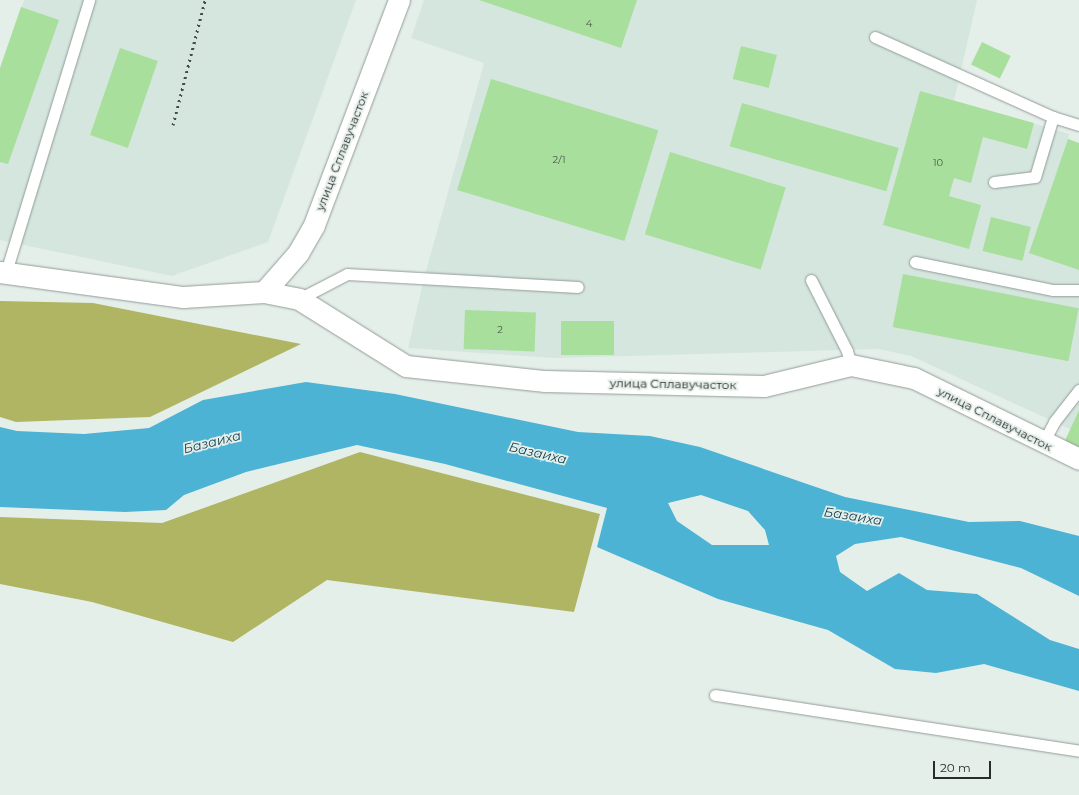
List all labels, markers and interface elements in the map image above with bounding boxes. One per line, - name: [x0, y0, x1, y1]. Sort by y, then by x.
- house number: 4: [586, 18, 592, 30]
- street label: улица Сплавучасток: [313, 89, 371, 213]
- house number: 2/1: [552, 154, 566, 166]
- house number: 10: [933, 157, 943, 169]
- house number: 2: [497, 324, 503, 336]
- street label: улица Сплавучасток: [610, 376, 736, 392]
- street label: улица Сплавучасток: [935, 384, 1055, 454]
- water label: Базаиха: [182, 427, 242, 457]
- water label: Базаиха: [508, 439, 568, 467]
- water label: Базаиха: [823, 504, 883, 528]
- scale bar: [935, 753, 993, 779]
- text: 20 m: [940, 760, 971, 775]

